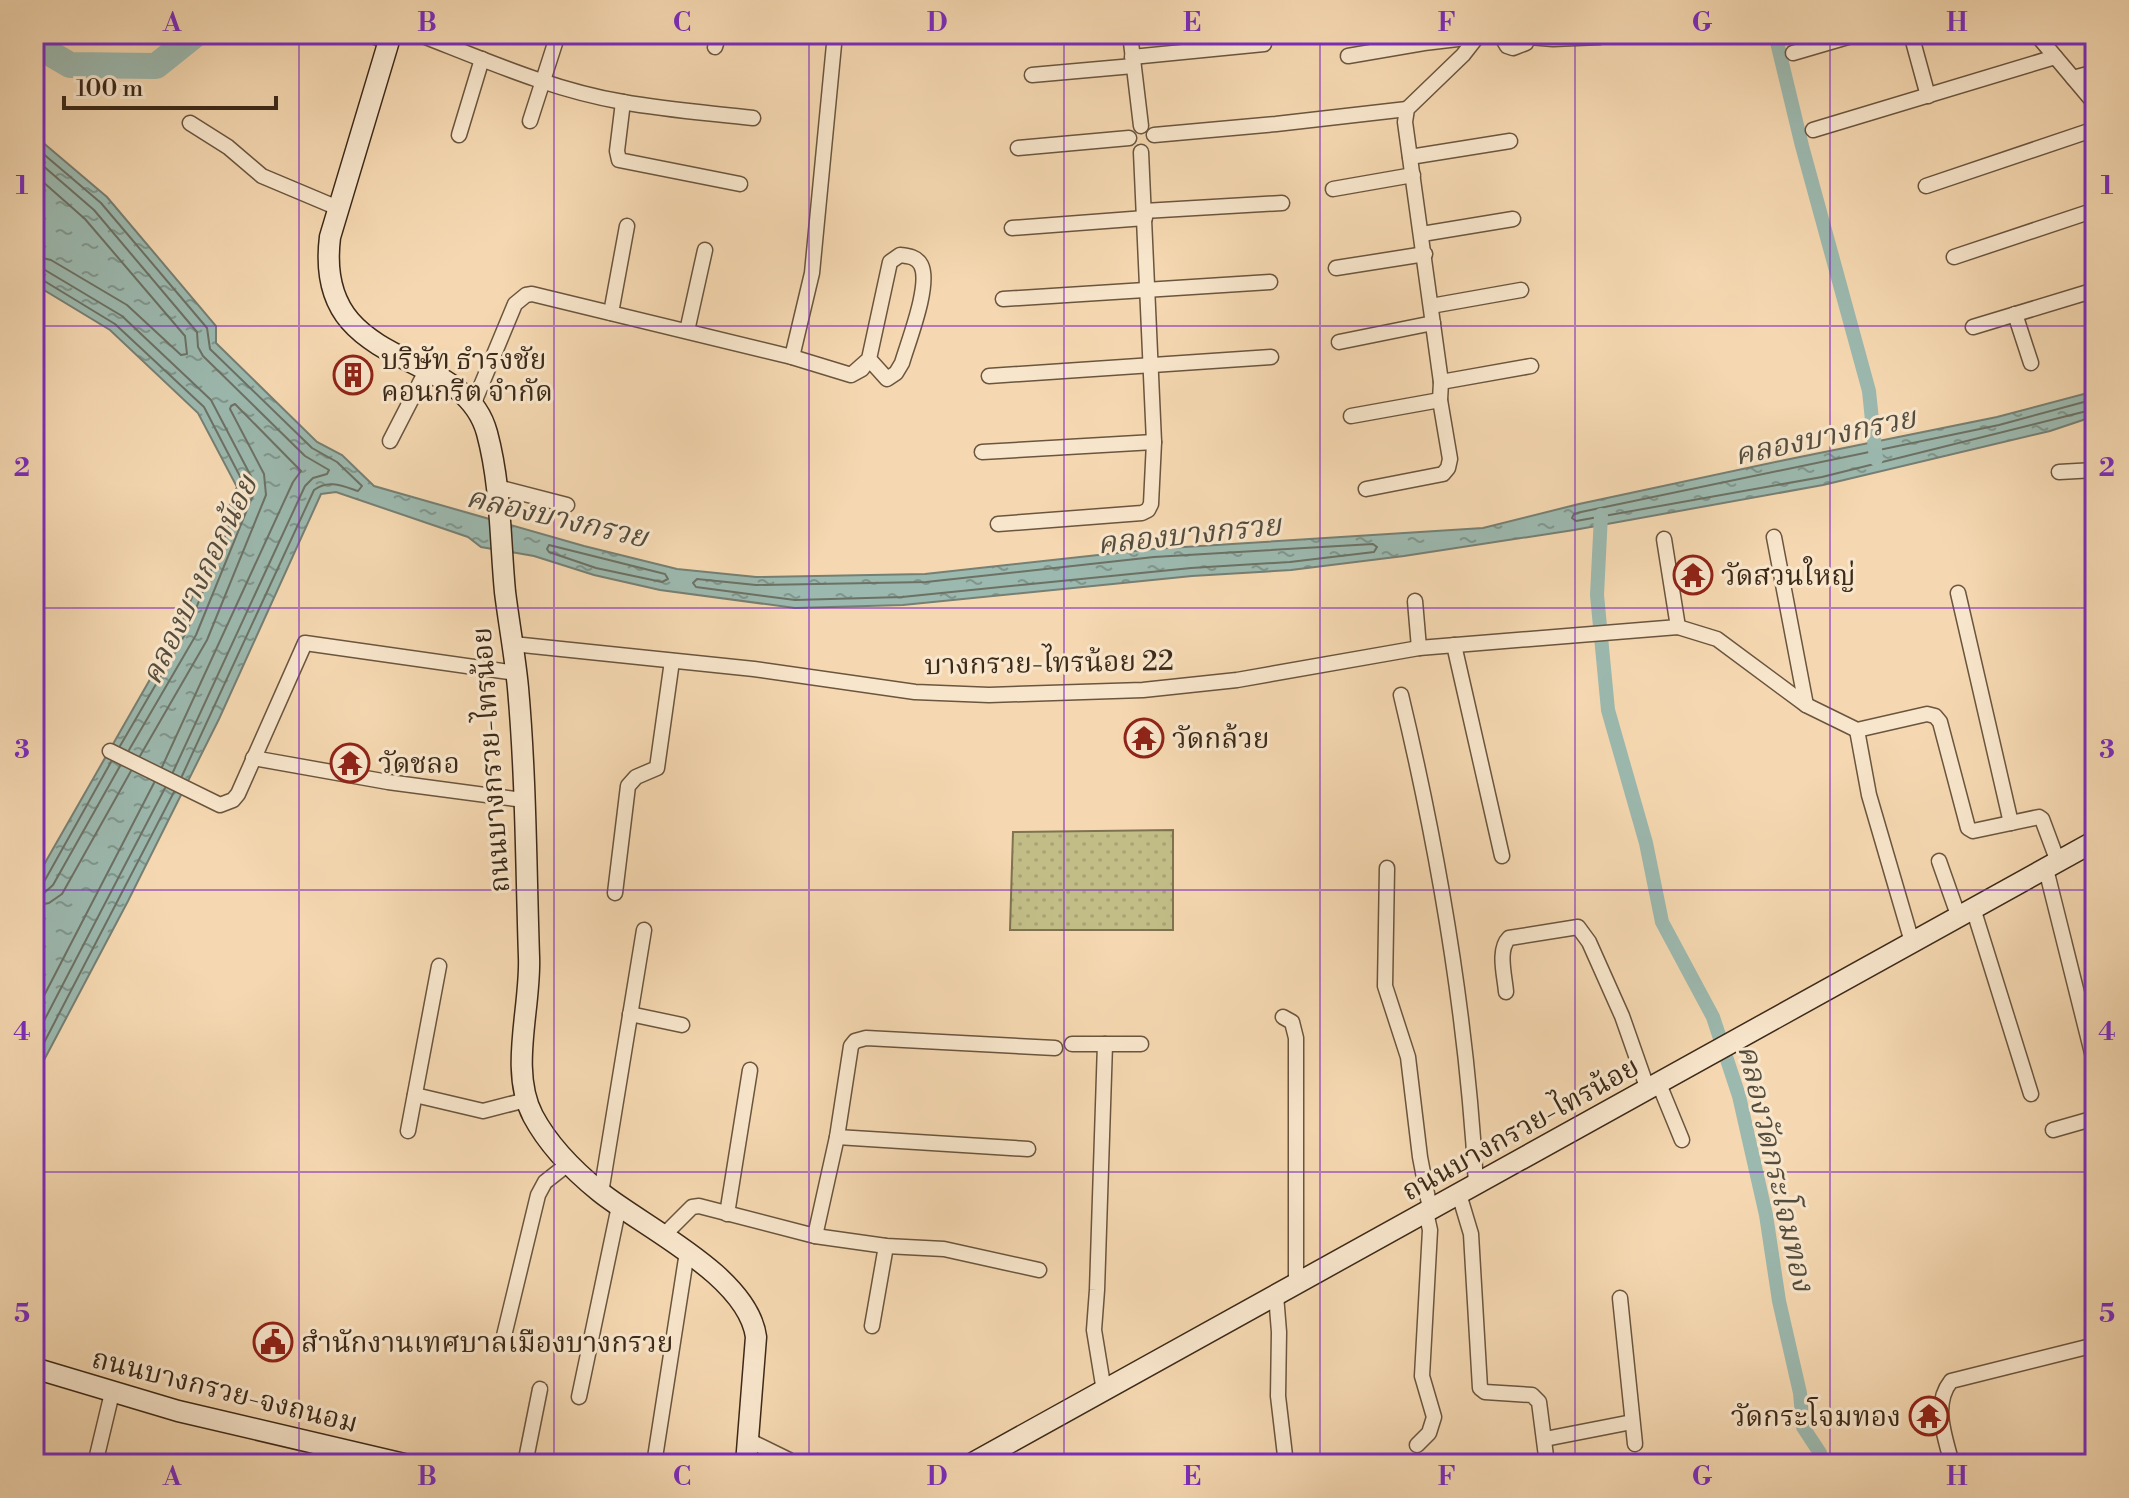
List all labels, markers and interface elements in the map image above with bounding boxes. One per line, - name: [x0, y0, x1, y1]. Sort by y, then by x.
- text: A: [162, 7, 182, 39]
- text: B: [417, 7, 437, 39]
- text: C: [673, 7, 691, 39]
- text: D: [927, 7, 947, 39]
- text: E: [1183, 7, 1201, 39]
- text: F: [1438, 7, 1456, 39]
- text: G: [1692, 7, 1713, 39]
- text: H: [1946, 7, 1968, 39]
- scale bar: [64, 60, 276, 110]
- text: 100 m: [76, 74, 143, 104]
- text: 1: [16, 170, 29, 202]
- text: 1: [2101, 170, 2114, 202]
- place label: บริษัท ธำรงชัย คอนกรีต จำกัด: [381, 343, 553, 410]
- building icon: บริษัท ธำรงชัย คอนกรีต จำกัด: [332, 354, 374, 396]
- water label: คลองบางกรวย: [1731, 399, 1921, 475]
- text: 2: [14, 452, 30, 484]
- text: 2: [2099, 452, 2115, 484]
- water label: คลองบางกอกน้อย: [133, 468, 268, 691]
- water label: คลองบางกรวย: [463, 479, 653, 558]
- water label: คลองบางกรวย: [1095, 506, 1285, 564]
- temple icon: วัดสวนใหญ่: [1672, 554, 1714, 596]
- place label: วัดสวนใหญ่: [1721, 556, 1856, 594]
- street label: ถนนบางกรวย-ไทรน้อย: [462, 626, 518, 894]
- street label: บางกรวย-ไทรน้อย 22: [924, 641, 1174, 683]
- temple icon: วัดกล้วย: [1123, 717, 1165, 759]
- place label: วัดกล้วย: [1172, 722, 1269, 757]
- text: 3: [14, 734, 30, 766]
- text: 3: [2099, 734, 2115, 766]
- temple icon: วัดชลอ: [329, 742, 371, 784]
- place label: วัดชลอ: [378, 747, 460, 782]
- text: 4: [13, 1016, 31, 1048]
- text: 4: [2098, 1016, 2116, 1048]
- water label: คลองวัดกระโจมทอง: [1728, 1041, 1825, 1296]
- street label: ถนนบางกรวย-ไทรน้อย: [1395, 1047, 1645, 1209]
- text: 5: [14, 1298, 30, 1330]
- text: 5: [2099, 1298, 2115, 1330]
- public building icon: สำนักงานเทศบาลเมืองบางกรวย: [252, 1321, 294, 1363]
- place label: สำนักงานเทศบาลเมืองบางกรวย: [301, 1326, 673, 1361]
- street label: ถนนบางกรวย-จงถนอม: [88, 1341, 361, 1441]
- temple icon: วัดกระโจมทอง: [1908, 1395, 1950, 1437]
- place label: วัดกระโจมทอง: [1731, 1397, 1901, 1435]
- text: A: [162, 1461, 182, 1493]
- text: B: [417, 1461, 437, 1493]
- text: C: [673, 1461, 691, 1493]
- text: D: [927, 1461, 947, 1493]
- text: E: [1183, 1461, 1201, 1493]
- text: F: [1438, 1461, 1456, 1493]
- text: G: [1692, 1461, 1713, 1493]
- text: H: [1946, 1461, 1968, 1493]

